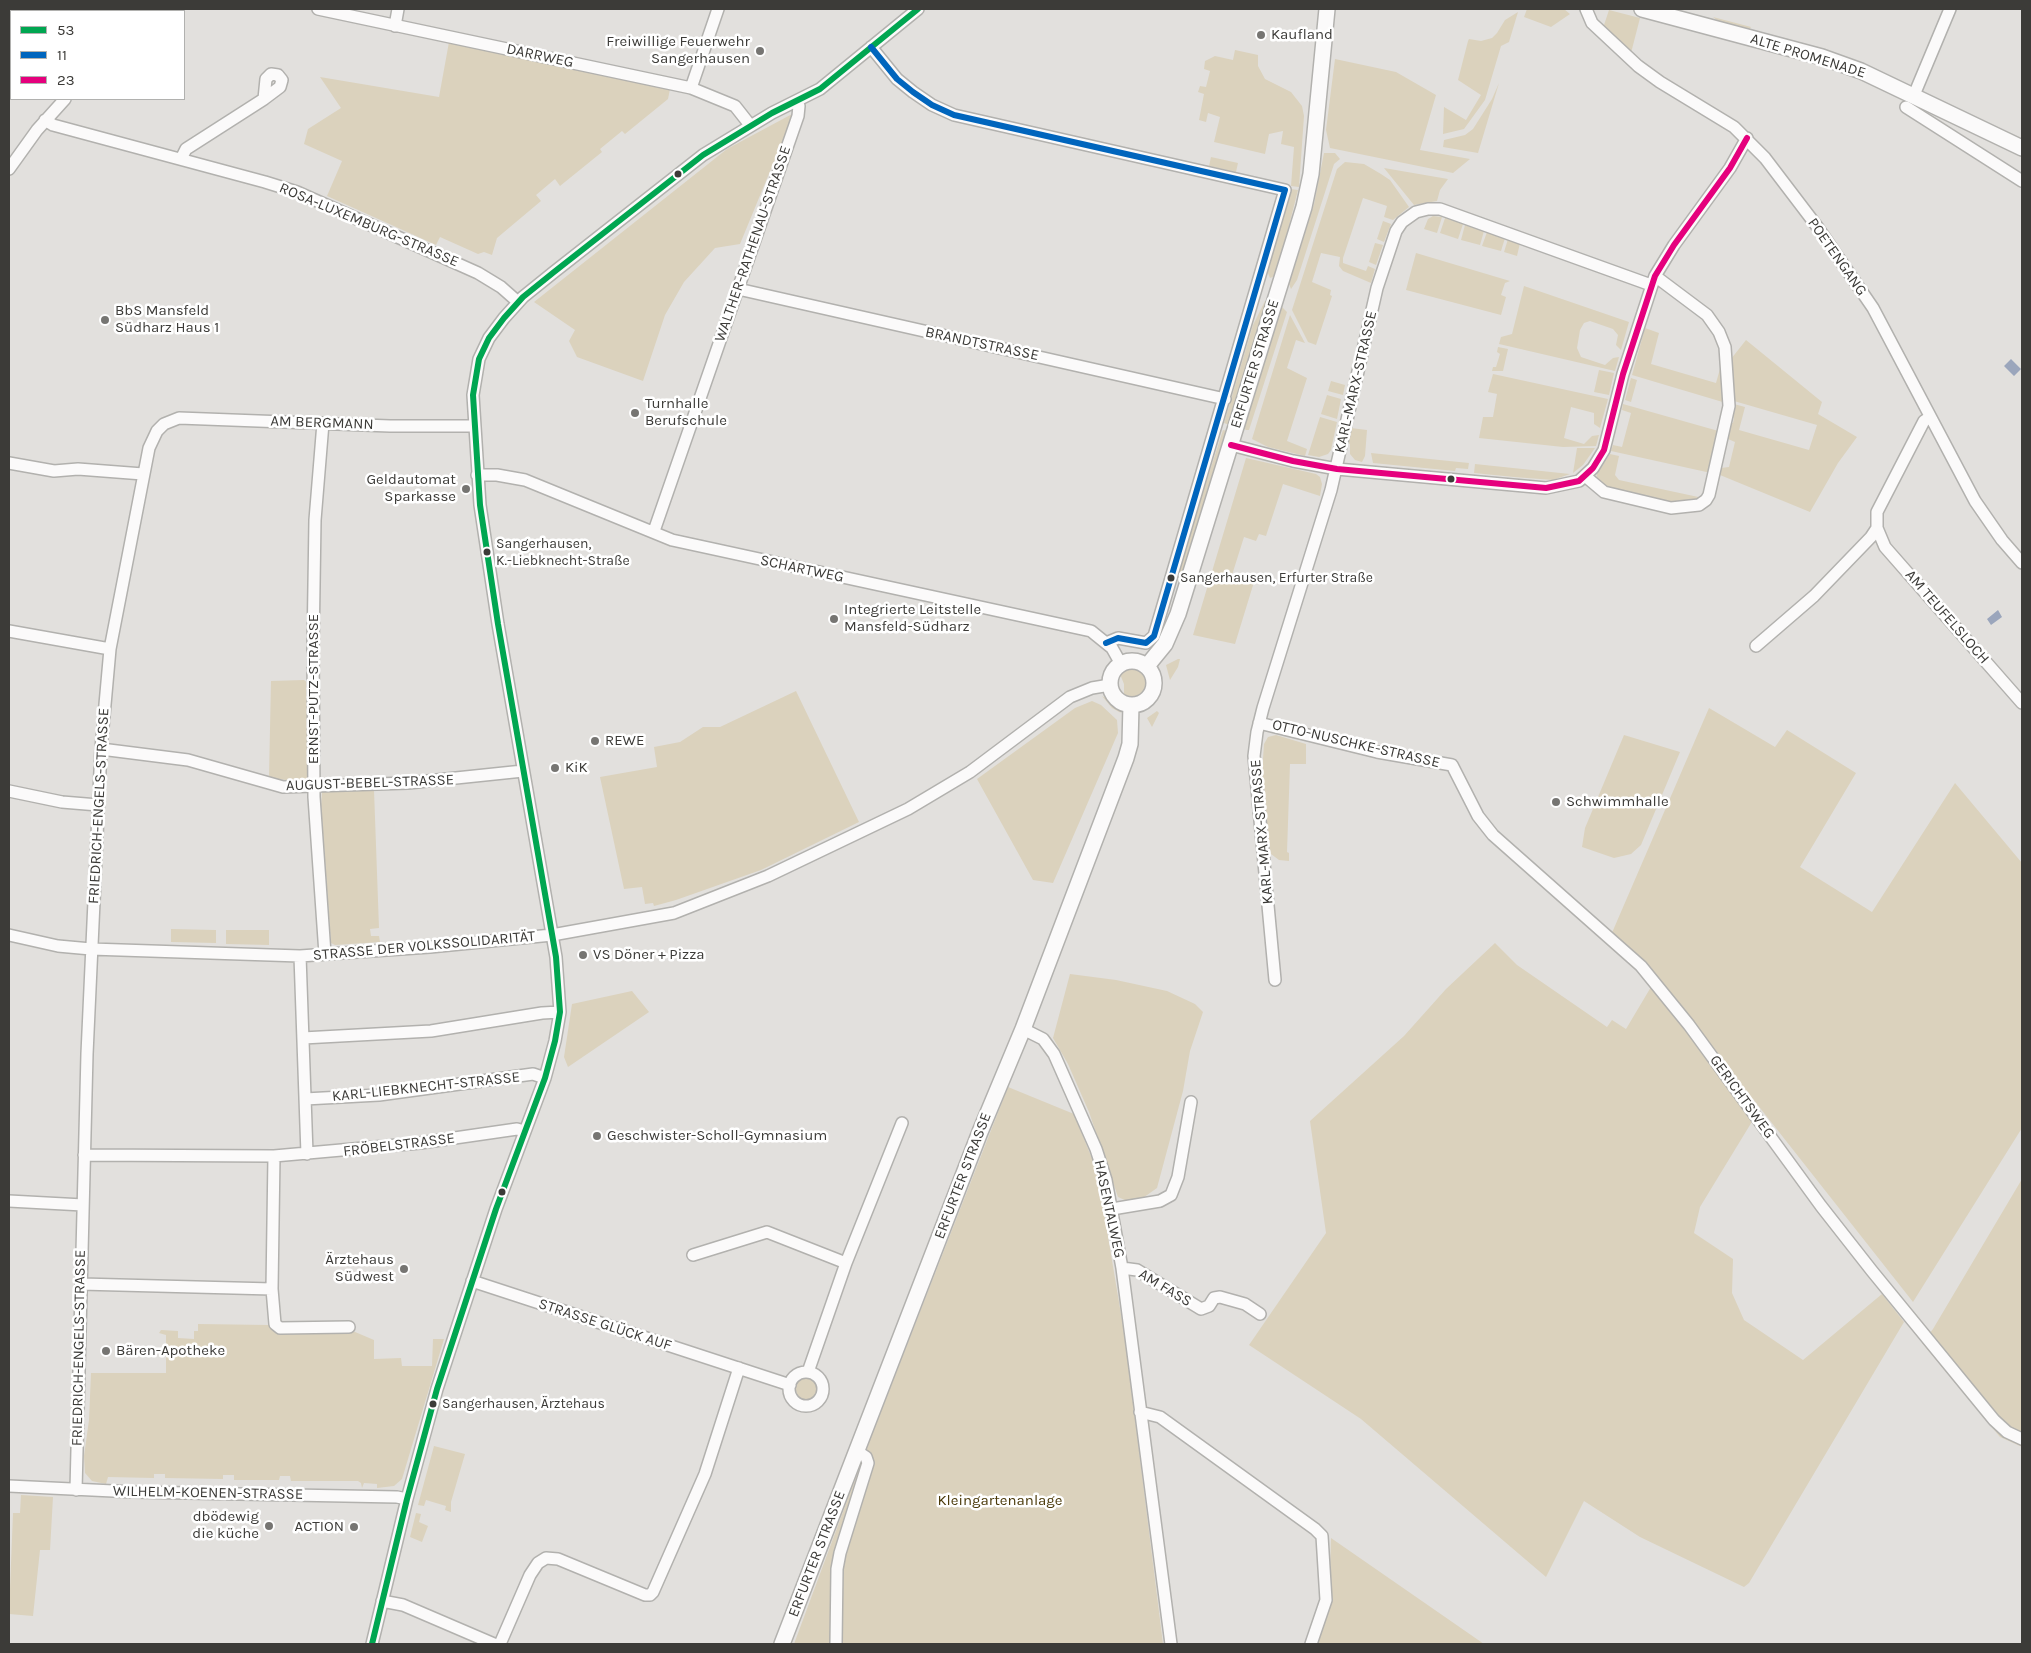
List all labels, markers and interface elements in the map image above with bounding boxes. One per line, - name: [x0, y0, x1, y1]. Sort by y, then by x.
- legend: [10, 10, 185, 100]
- text: 53: [57, 21, 74, 39]
- place label: Kaufland: [1271, 26, 1333, 44]
- marker: Kaufland: [1255, 29, 1267, 41]
- street label: ALTE PROMENADE: [1748, 30, 1868, 82]
- place label: Freiwillige Feuerwehr Sangerhausen: [606, 33, 750, 68]
- street label: DARRWEG: [505, 40, 575, 72]
- marker: Freiwillige Feuerwehr Sangerhausen: [754, 45, 766, 57]
- text: 11: [57, 46, 67, 64]
- text: 23: [57, 71, 75, 89]
- street label: WALTHER-RATHENAU-STRASSE: [711, 144, 795, 344]
- unlabelled marker: [673, 169, 683, 179]
- street label: ROSA-LUXEMBURG-STRASSE: [276, 179, 462, 271]
- street label: POETENGANG: [1804, 215, 1870, 299]
- street label: ERFURTER STRASSE: [1227, 297, 1283, 431]
- place label: BbS Mansfeld Südharz Haus 1: [115, 302, 219, 337]
- street label: KARL-MARX-STRASSE: [1331, 309, 1381, 455]
- marker: BbS Mansfeld Südharz Haus 1: [99, 314, 111, 326]
- street label: BRANDTSTRASSE: [924, 323, 1040, 365]
- place label: Turnhalle Berufschule: [645, 395, 727, 430]
- marker: Turnhalle Berufschule: [629, 407, 641, 419]
- street label: AM BERGMANN: [270, 412, 374, 434]
- place label: Geldautomat Sparkasse: [366, 471, 456, 506]
- unlabelled marker: [1446, 474, 1456, 484]
- marker: Geldautomat Sparkasse: [460, 483, 472, 495]
- place label: Sangerhausen, K.-Liebknecht-Straße: [496, 536, 630, 568]
- marker: Sangerhausen, K.-Liebknecht-Straße: [482, 547, 492, 557]
- street label: SCHARTWEG: [759, 551, 845, 587]
- street label: AM TEUFELSLOCH: [1901, 566, 1993, 668]
- place label: Sangerhausen, Erfurter Straße: [1180, 570, 1373, 586]
- marker: Sangerhausen, Erfurter Straße: [1166, 573, 1176, 583]
- place label: Integrierte Leitstelle Mansfeld-Südharz: [844, 601, 981, 636]
- marker: Integrierte Leitstelle Mansfeld-Südharz: [828, 613, 840, 625]
- street label: ERNST-PUTZ-STRASSE: [305, 614, 323, 764]
- street label: FRIEDRICH-ENGELS-STRASSE: [85, 707, 113, 905]
- street label: OTTO-NUSCHKE-STRASSE: [1270, 716, 1442, 772]
- place label: REWE: [605, 732, 644, 750]
- marker: REWE: [589, 735, 601, 747]
- place label: KiK: [565, 759, 588, 777]
- street label: KARL-MARX-STRASSE: [1247, 759, 1277, 905]
- marker: KiK: [549, 762, 561, 774]
- street label: AUGUST-BEBEL-STRASSE: [286, 771, 454, 795]
- place label: Schwimmhalle: [1566, 793, 1669, 811]
- marker: Schwimmhalle: [1550, 796, 1562, 808]
- street label: STRASSE DER VOLKSSOLIDARITÄT: [312, 927, 536, 965]
- place label: VS Döner + Pizza: [593, 946, 705, 964]
- marker: VS Döner + Pizza: [577, 949, 589, 961]
- street label: GERICHTSWEG: [1706, 1052, 1778, 1142]
- street label: KARL-LIEBKNECHT-STRASSE: [331, 1068, 521, 1106]
- street label: ERFURTER STRASSE: [931, 1110, 995, 1242]
- place label: Geschwister-Scholl-Gymnasium: [607, 1127, 827, 1145]
- street label: FRÖBELSTRASSE: [342, 1129, 456, 1161]
- marker: Geschwister-Scholl-Gymnasium: [591, 1130, 603, 1142]
- street label: HASENTALWEG: [1090, 1158, 1128, 1260]
- unlabelled marker: [497, 1187, 507, 1197]
- street label: FRIEDRICH-ENGELS-STRASSE: [68, 1250, 90, 1446]
- place label: Ärztehaus Südwest: [325, 1251, 394, 1286]
- marker: Ärztehaus Südwest: [398, 1263, 410, 1275]
- street label: AM FASS: [1135, 1265, 1195, 1311]
- street label: STRASSE GLÜCK AUF: [536, 1295, 674, 1355]
- place label: Bären-Apotheke: [116, 1342, 225, 1360]
- marker: Bären-Apotheke: [100, 1345, 112, 1357]
- place label: Sangerhausen, Ärztehaus: [442, 1396, 605, 1412]
- marker: Sangerhausen, Ärztehaus: [428, 1399, 438, 1409]
- street label: WILHELM-KOENEN-STRASSE: [113, 1482, 303, 1504]
- street label: ERFURTER STRASSE: [785, 1488, 849, 1620]
- park label: Kleingartenanlage: [937, 1492, 1063, 1510]
- place label: dbödewig die küche: [192, 1508, 259, 1543]
- place label: ACTION: [295, 1518, 344, 1536]
- marker: dbödewig die küche: [263, 1520, 275, 1532]
- marker: ACTION: [348, 1521, 360, 1533]

